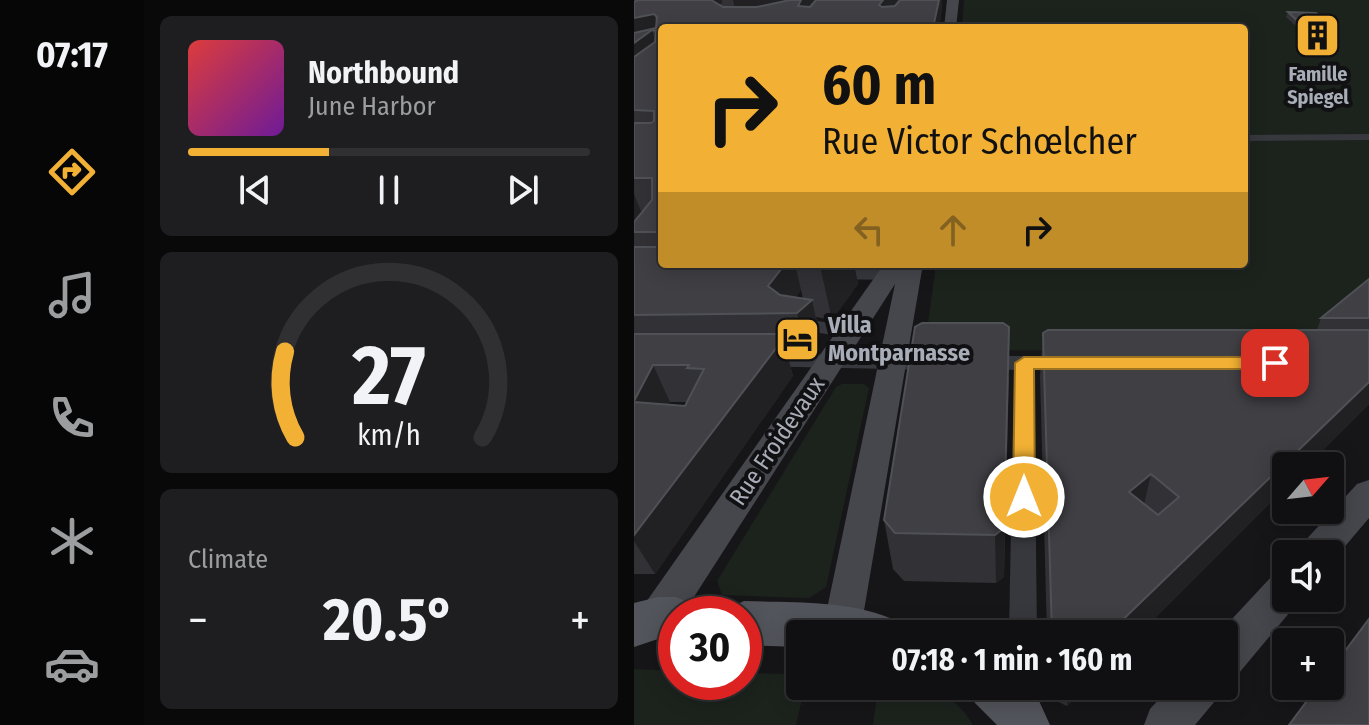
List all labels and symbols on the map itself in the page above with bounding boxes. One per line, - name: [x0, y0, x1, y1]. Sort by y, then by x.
- building icon: Famille Spiegel: [1294, 11, 1342, 59]
- place label: Famille Spiegel: [1287, 62, 1349, 109]
- place label: Villa Montparnasse: [827, 311, 970, 367]
- hotel icon: Villa Montparnasse: [773, 315, 821, 363]
- pin: [1241, 329, 1309, 397]
- street label: Rue Froidevaux: [724, 371, 831, 511]
- north arrow: [1272, 452, 1344, 524]
- position arrow: [982, 455, 1066, 539]
- speed limit sign: 30: [658, 596, 762, 700]

